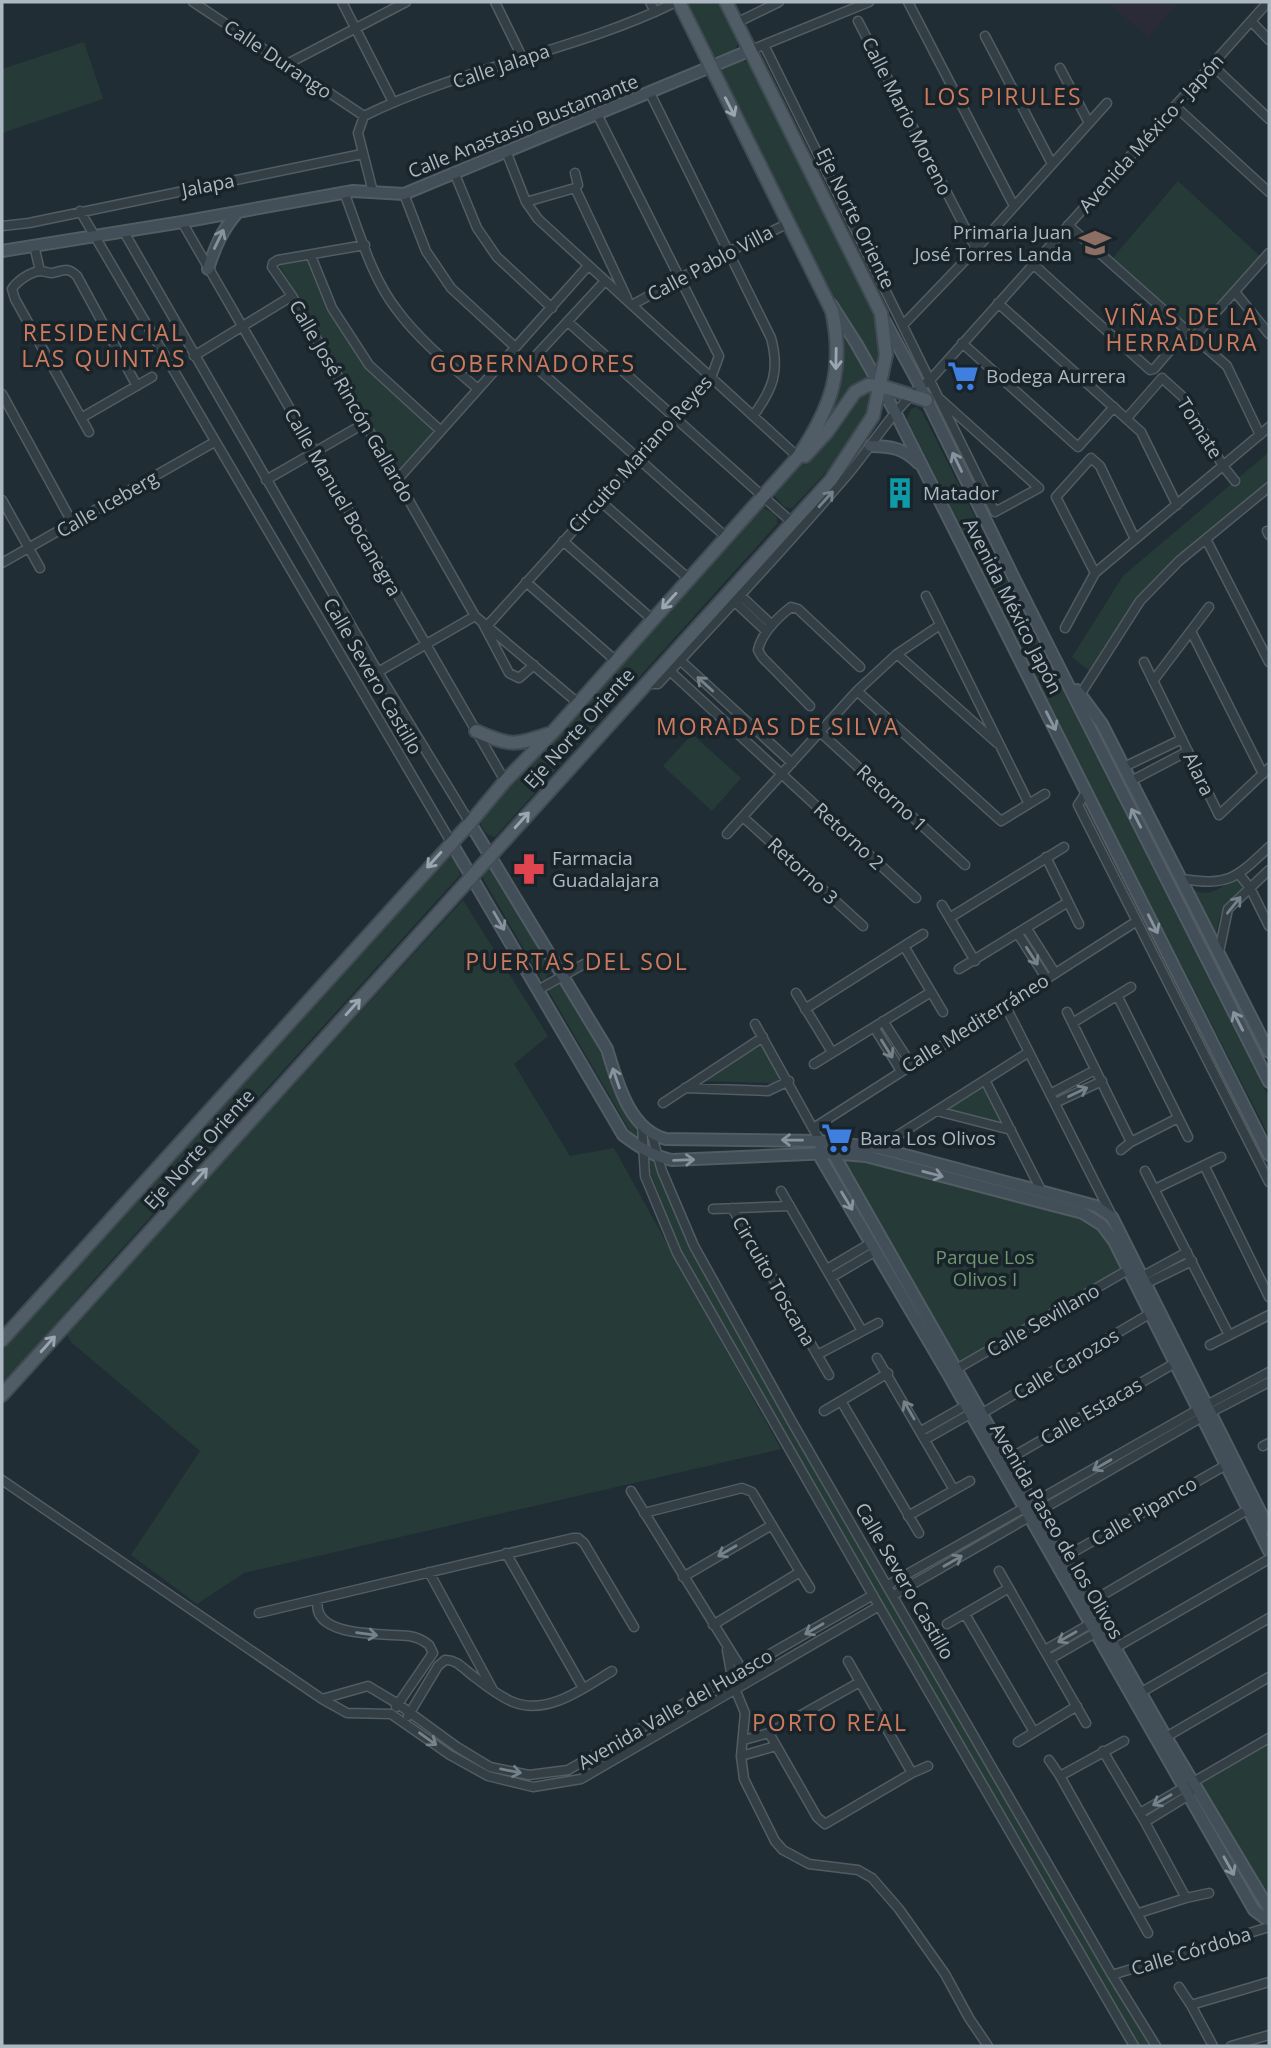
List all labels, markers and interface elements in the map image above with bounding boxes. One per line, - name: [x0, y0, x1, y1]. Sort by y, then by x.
- street label: Calle Durango: [219, 13, 337, 105]
- street label: Calle Mario Moreno: [856, 32, 958, 200]
- street label: Calle Jalapa: [449, 37, 553, 95]
- street label: Avenida México - Japón: [1073, 48, 1229, 218]
- street label: Calle Anastasio Bustamante: [404, 68, 642, 184]
- district label: LOS PIRULES: [923, 80, 1083, 112]
- one-way arrow: [724, 96, 738, 117]
- street label: Eje Norte Oriente: [811, 143, 901, 293]
- street label: Jalapa: [177, 167, 237, 203]
- street label: Calle Pablo Villa: [643, 219, 777, 307]
- place label: Primaria Juan José Torres Landa: [912, 219, 1072, 267]
- school or university icon: Primaria Juan José Torres Landa: [1078, 226, 1112, 260]
- one-way arrow: [213, 229, 227, 250]
- street label: Calle José Rincón Gallardo: [283, 295, 421, 507]
- district label: VIÑAS DE LA HERRADURA: [1105, 300, 1259, 358]
- district label: RESIDENCIAL LAS QUINTAS: [21, 316, 187, 374]
- district label: GOBERNADORES: [430, 347, 636, 379]
- one-way arrow: [830, 347, 843, 370]
- supermarket icon: Bodega Aurrera: [946, 359, 980, 393]
- place label: Bodega Aurrera: [986, 363, 1126, 389]
- street label: Circuito Mariano Reyes: [562, 370, 718, 538]
- street label: Tomate: [1171, 392, 1229, 464]
- street label: Calle Manuel Bocanegra: [278, 403, 408, 601]
- one-way arrow: [949, 452, 963, 473]
- street label: Calle Iceberg: [51, 464, 163, 544]
- building icon: Matador: [883, 476, 917, 510]
- place label: Matador: [923, 480, 999, 506]
- one-way arrow: [818, 491, 835, 508]
- street label: Avenida México Japón: [957, 514, 1069, 698]
- one-way arrow: [661, 592, 677, 610]
- street label: Calle Severo Castillo: [317, 593, 429, 759]
- street label: Eje Norte Oriente: [518, 662, 640, 794]
- one-way arrow: [696, 676, 714, 692]
- district label: MORADAS DE SILVA: [656, 710, 900, 742]
- one-way arrow: [1045, 710, 1059, 731]
- street label: Alara: [1177, 748, 1221, 800]
- street label: Retorno 1: [851, 759, 933, 837]
- street label: Retorno 2: [808, 797, 890, 875]
- one-way arrow: [1128, 809, 1142, 829]
- one-way arrow: [514, 811, 530, 829]
- street label: Retorno 3: [762, 832, 844, 910]
- place label: Farmacia Guadalajara: [552, 845, 659, 893]
- one-way arrow: [426, 851, 442, 869]
- pharmacy icon: Farmacia Guadalajara: [512, 852, 546, 886]
- one-way arrow: [1226, 896, 1242, 914]
- one-way arrow: [492, 911, 506, 931]
- one-way arrow: [1147, 913, 1161, 934]
- district label: PUERTAS DEL SOL: [465, 945, 689, 977]
- one-way arrow: [1025, 946, 1039, 965]
- street label: Calle Mediterráneo: [896, 967, 1054, 1079]
- one-way arrow: [345, 998, 361, 1016]
- one-way arrow: [1231, 1011, 1245, 1032]
- one-way arrow: [880, 1039, 895, 1058]
- one-way arrow: [609, 1068, 621, 1090]
- street label: Eje Norte Oriente: [138, 1083, 260, 1215]
- one-way arrow: [1067, 1085, 1089, 1098]
- supermarket icon: Bara Los Olivos: [820, 1121, 854, 1155]
- place label: Bara Los Olivos: [860, 1125, 996, 1151]
- one-way arrow: [781, 1133, 804, 1147]
- one-way arrow: [672, 1153, 695, 1166]
- one-way arrow: [192, 1168, 209, 1185]
- one-way arrow: [921, 1168, 944, 1181]
- one-way arrow: [840, 1191, 854, 1211]
- street label: Circuito Toscana: [726, 1211, 822, 1351]
- park label: Parque Los Olivos I: [935, 1244, 1035, 1292]
- street label: Calle Sevillano: [982, 1277, 1104, 1363]
- street label: Calle Carozos: [1008, 1322, 1124, 1406]
- one-way arrow: [39, 1336, 56, 1353]
- street label: Calle Estacas: [1035, 1371, 1147, 1451]
- one-way arrow: [902, 1401, 916, 1421]
- street label: Avenida Paseo de los Olivos: [984, 1418, 1130, 1644]
- one-way arrow: [1093, 1458, 1113, 1472]
- street label: Calle Pipanco: [1086, 1470, 1202, 1552]
- street label: Calle Severo Castillo: [849, 1498, 961, 1664]
- one-way arrow: [718, 1544, 738, 1558]
- one-way arrow: [943, 1554, 963, 1568]
- one-way arrow: [804, 1623, 824, 1637]
- one-way arrow: [355, 1627, 378, 1640]
- one-way arrow: [1058, 1630, 1078, 1644]
- street label: Avenida Valle del Huasco: [573, 1643, 777, 1775]
- district label: PORTO REAL: [752, 1706, 908, 1738]
- one-way arrow: [418, 1732, 437, 1746]
- one-way arrow: [499, 1764, 522, 1778]
- one-way arrow: [1153, 1793, 1173, 1807]
- one-way arrow: [1222, 1855, 1236, 1875]
- street label: Calle Córdoba: [1128, 1920, 1254, 1982]

